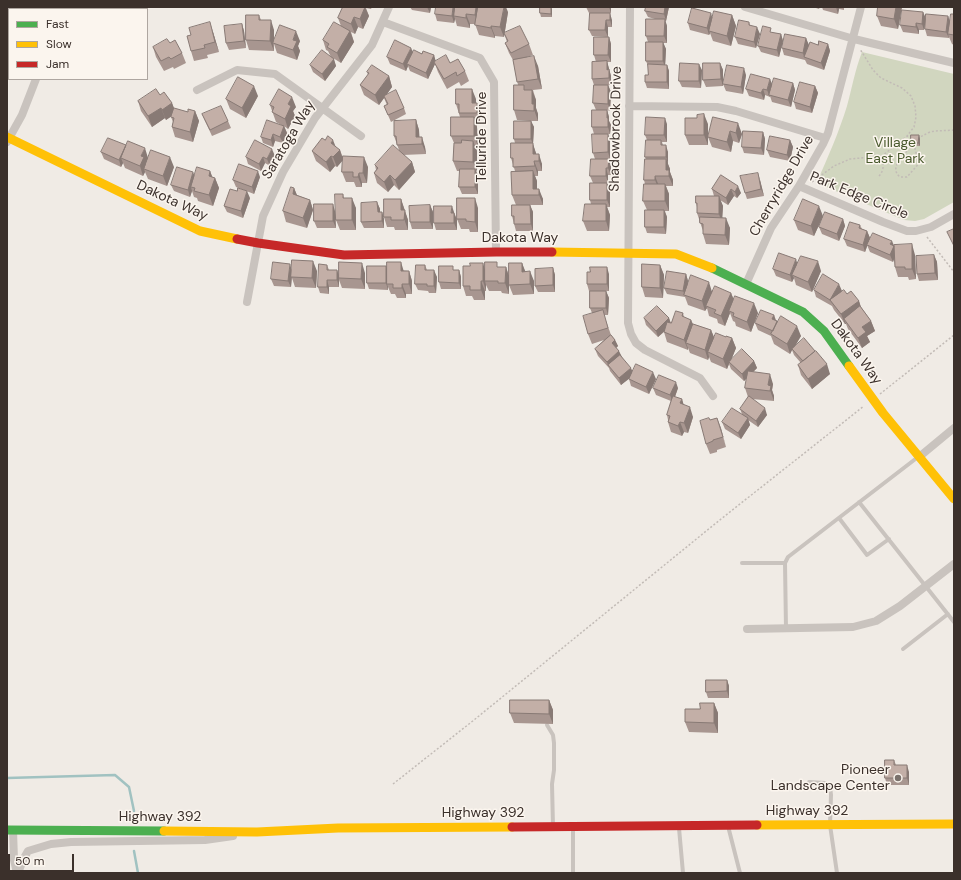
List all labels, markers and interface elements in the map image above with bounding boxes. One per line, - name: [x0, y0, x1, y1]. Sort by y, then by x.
- legend: [8, 8, 148, 80]
- text: Fast: [46, 16, 69, 32]
- text: Slow: [46, 36, 72, 52]
- text: Jam: [46, 56, 69, 72]
- street label: Shadowbrook Drive: [607, 66, 625, 192]
- street label: Telluride Drive: [474, 92, 490, 182]
- street label: Saratoga Way: [259, 98, 319, 182]
- street label: Cherryridge Drive: [746, 132, 818, 240]
- park label: Village East Park: [865, 135, 925, 168]
- street label: Park Edge Circle: [807, 169, 911, 223]
- street label: Dakota Way: [134, 177, 210, 225]
- street label: Dakota Way: [482, 230, 558, 246]
- street label: Dakota Way: [827, 316, 885, 388]
- place label: Pioneer Landscape Center: [771, 762, 890, 794]
- marker: Pioneer Landscape Center: [893, 773, 903, 783]
- street label: Highway 392: [766, 803, 848, 819]
- street label: Highway 392: [442, 805, 524, 821]
- street label: Highway 392: [119, 809, 201, 825]
- scale bar: [10, 846, 76, 872]
- text: 50 m: [15, 853, 44, 869]

